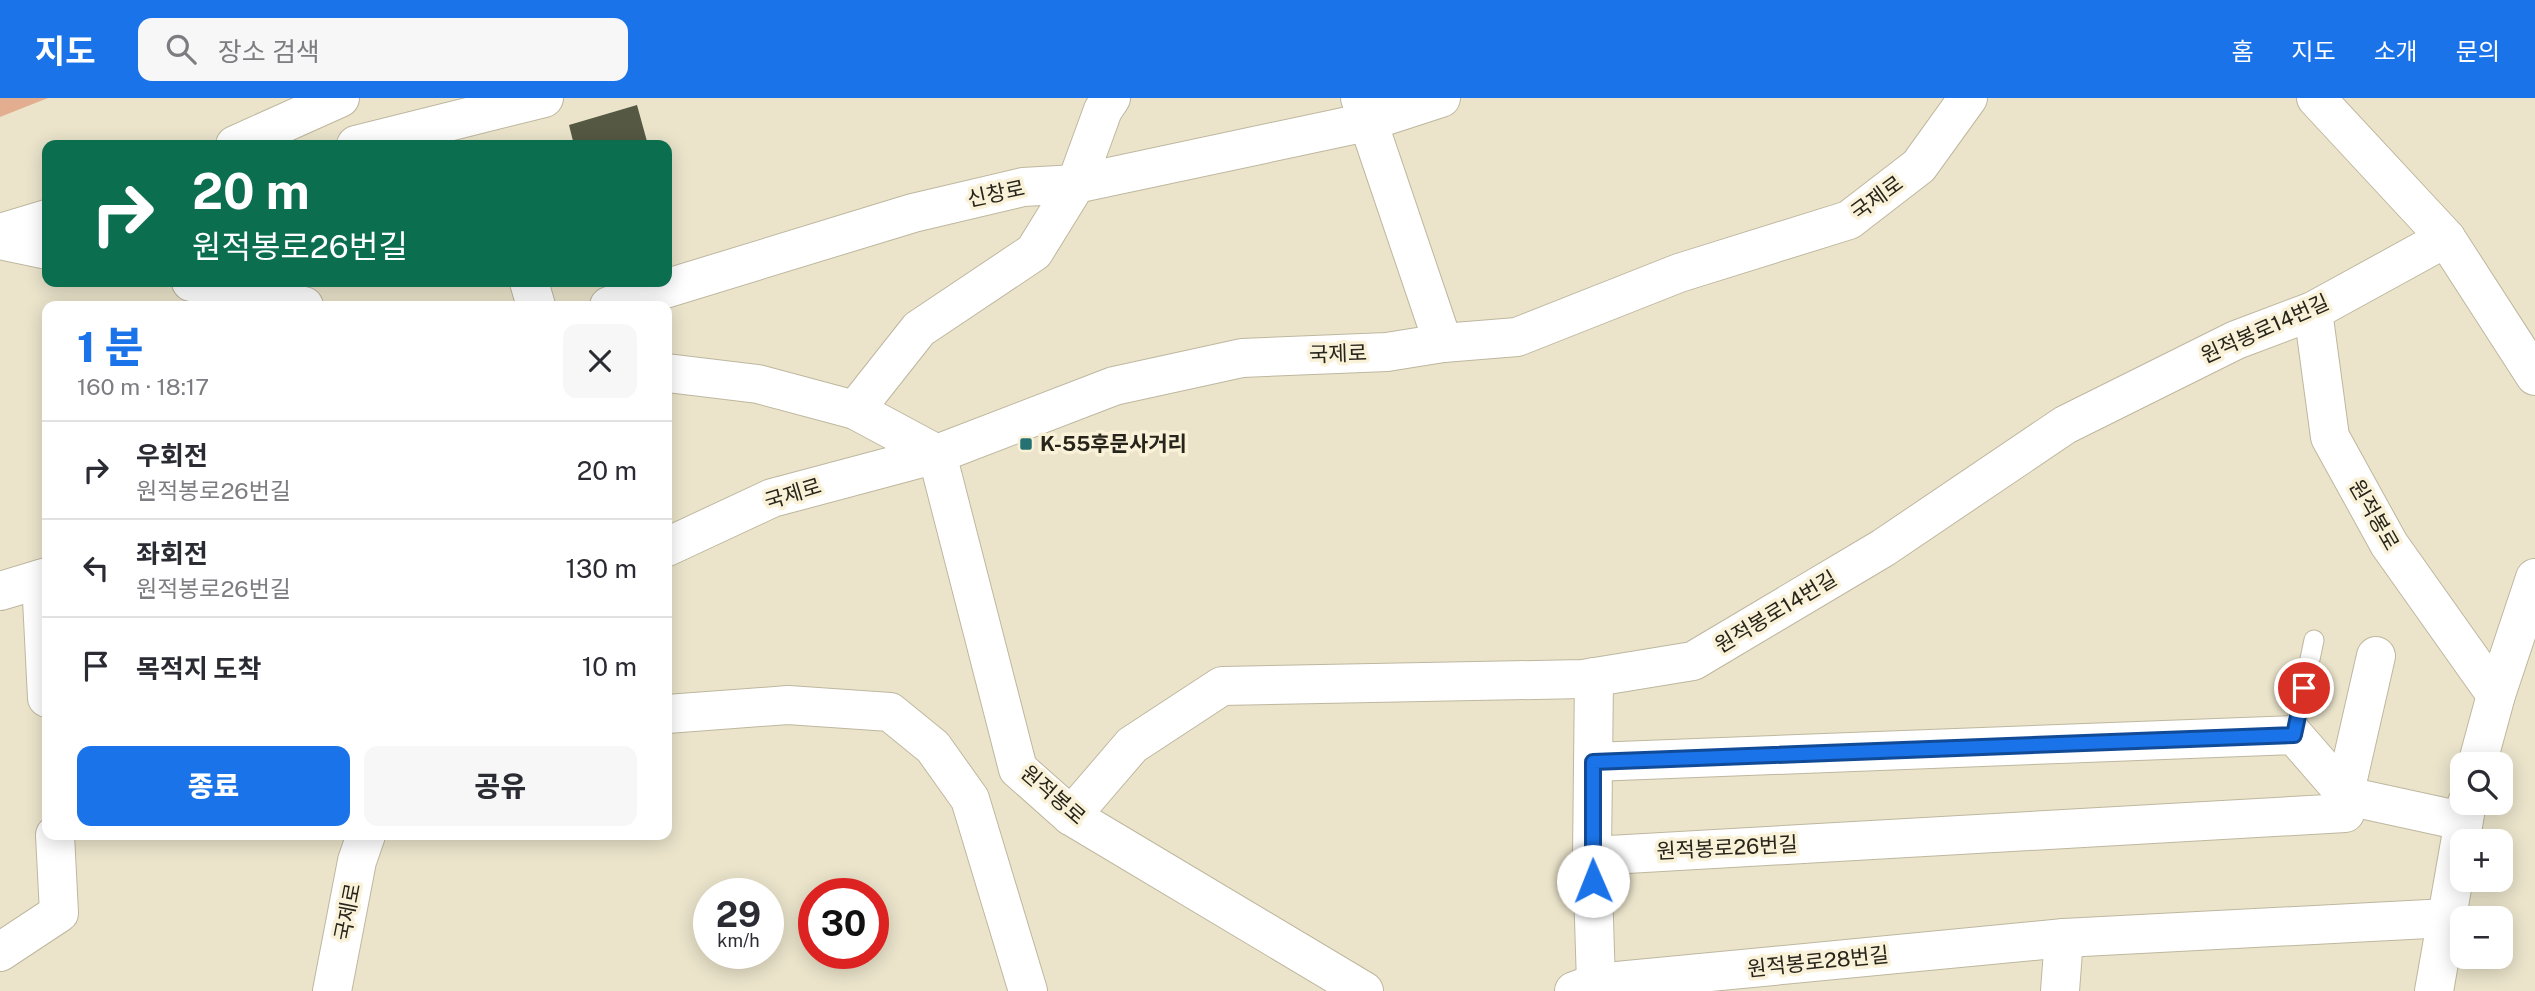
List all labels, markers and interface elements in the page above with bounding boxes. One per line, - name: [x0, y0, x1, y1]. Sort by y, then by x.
- search box: [138, 18, 628, 81]
- icon: search: [162, 30, 200, 68]
- text: 지도: [35, 32, 96, 70]
- text: 장소 검색: [218, 36, 320, 67]
- text: 홈: [2231, 37, 2253, 65]
- text: 지도: [2291, 37, 2336, 65]
- text: 소개: [2374, 37, 2418, 65]
- text: 문의: [2456, 37, 2500, 65]
- text: 20 m: [192, 162, 310, 220]
- icon: right: [77, 168, 168, 259]
- street label: 국제로: [1846, 170, 1908, 225]
- street label: 신창로: [965, 175, 1027, 212]
- text: 원적봉로26번길: [192, 228, 408, 265]
- street label: 원적봉로14번길: [2197, 289, 2333, 368]
- text: 1 분: [77, 322, 143, 371]
- button: close: [563, 324, 637, 398]
- street label: 국제로: [1309, 340, 1367, 367]
- text: 160 m · 18:17: [77, 373, 209, 400]
- place label: K-55후문사거리: [1040, 431, 1187, 456]
- marker: K-55후문사거리: [1018, 436, 1034, 452]
- text: 우회전: [136, 440, 208, 471]
- icon: right: [77, 451, 115, 489]
- text: 20 m: [577, 455, 637, 486]
- street label: 국제로: [761, 473, 824, 514]
- street label: 원적봉로: [2344, 475, 2405, 554]
- text: 원적봉로26번길: [136, 477, 291, 504]
- text: 좌회전: [136, 538, 208, 569]
- icon: left: [77, 549, 115, 587]
- text: 130 m: [565, 553, 637, 584]
- street label: 원적봉로14번길: [1710, 565, 1841, 658]
- text: 원적봉로26번길: [136, 575, 291, 602]
- icon: arrive: [77, 647, 115, 685]
- text: 10 m: [582, 651, 637, 682]
- text: 목적지 도착: [136, 653, 261, 684]
- pin: [2274, 658, 2334, 718]
- icon: arrive: [2285, 669, 2323, 707]
- button: 종료: [77, 746, 350, 826]
- button: 공유: [364, 746, 637, 826]
- map controls: [2450, 752, 2513, 969]
- button: search: [2450, 752, 2513, 815]
- street label: 원적봉로: [1016, 760, 1091, 829]
- button: +: [2450, 829, 2513, 892]
- street label: 원적봉로26번길: [1656, 831, 1798, 864]
- position arrow: [1556, 844, 1630, 918]
- speed limit sign: 30: [798, 878, 889, 969]
- street label: 국제로: [330, 881, 365, 943]
- text: 29: [716, 894, 761, 935]
- button: −: [2450, 906, 2513, 969]
- text: km/h: [717, 930, 760, 951]
- street label: 원적봉로28번길: [1746, 942, 1890, 981]

